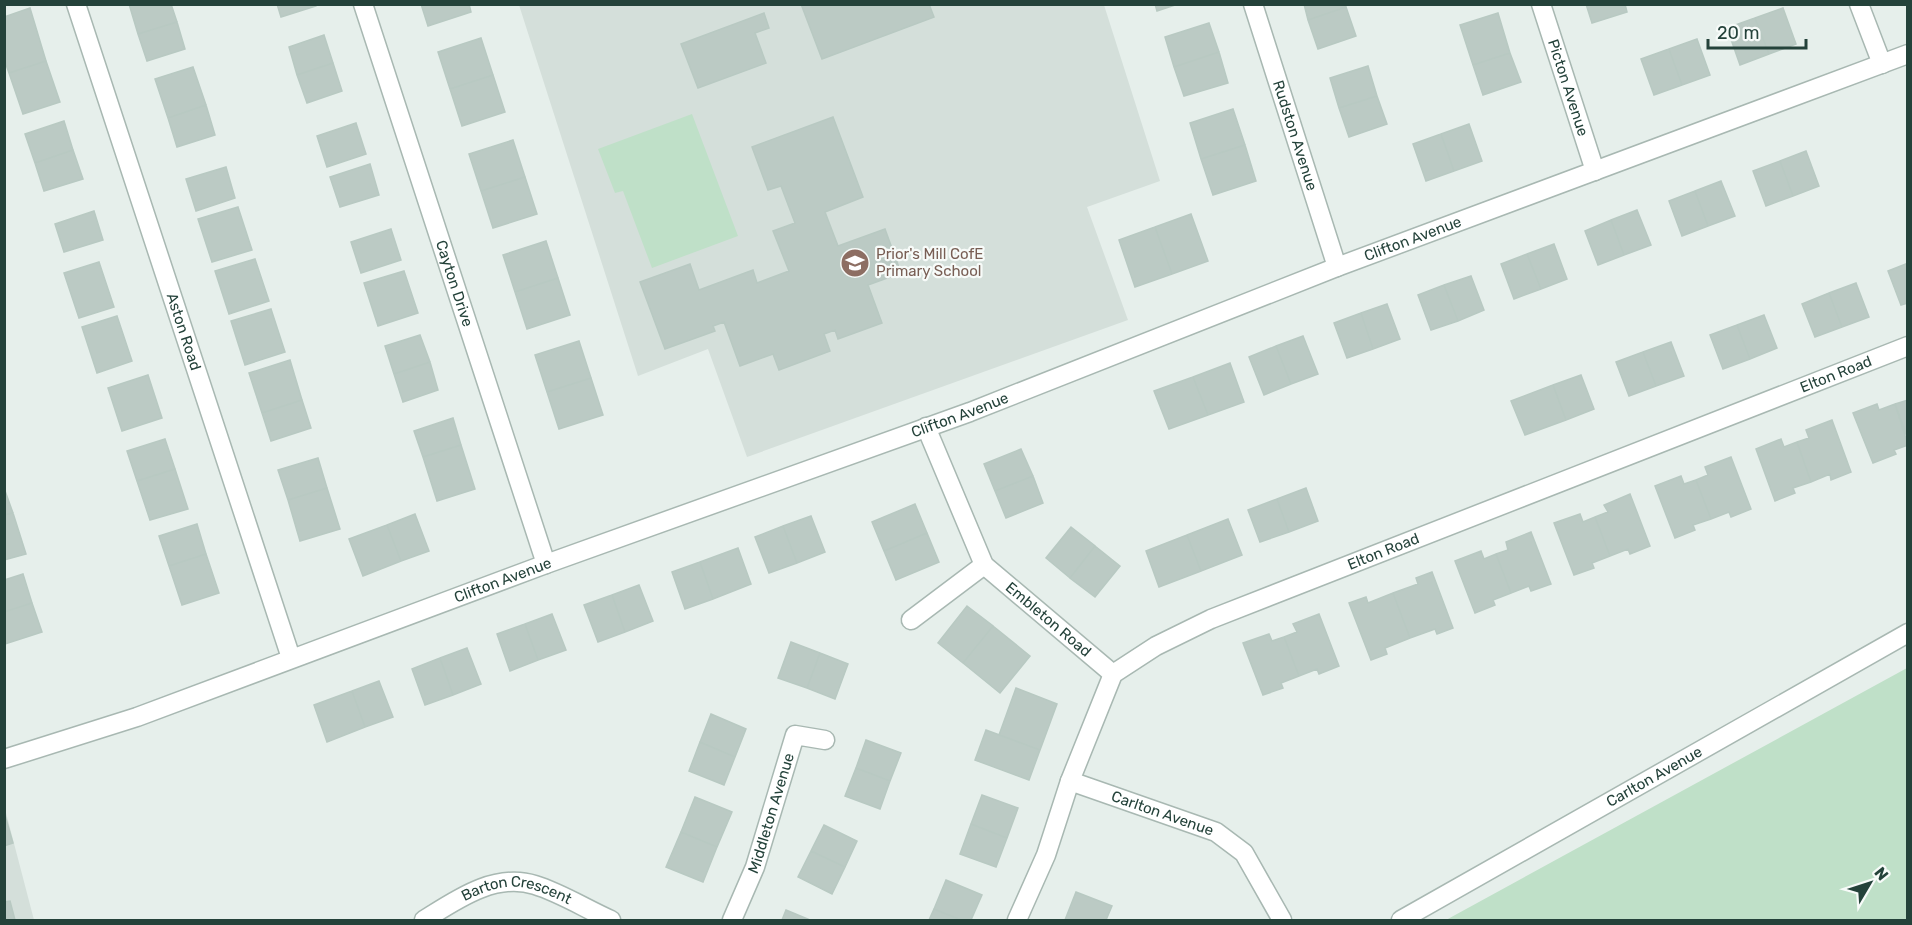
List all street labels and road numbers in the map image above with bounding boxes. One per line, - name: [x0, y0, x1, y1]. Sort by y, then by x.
- street label: Picton Avenue: [1544, 37, 1592, 139]
- street label: Rudston Avenue: [1269, 78, 1321, 193]
- street label: Clifton Avenue: [1362, 212, 1464, 265]
- street label: Cayton Drive: [432, 238, 477, 329]
- street label: Aston Road: [163, 291, 205, 373]
- street label: Elton Road: [1797, 352, 1874, 396]
- street label: Clifton Avenue: [909, 389, 1011, 441]
- street label: Elton Road: [1345, 529, 1422, 574]
- street label: Clifton Avenue: [452, 554, 554, 607]
- street label: Embleton Road: [1002, 578, 1095, 661]
- street label: Carlton Avenue: [1603, 742, 1705, 811]
- street label: Middleton Avenue: [744, 751, 798, 876]
- street label: Carlton Avenue: [1109, 787, 1216, 839]
- street label: Barton Crescent: [458, 873, 575, 908]

